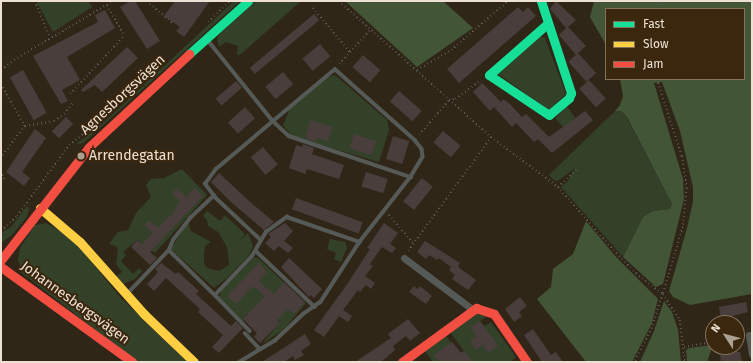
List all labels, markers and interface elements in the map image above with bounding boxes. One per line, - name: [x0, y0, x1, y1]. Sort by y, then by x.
- legend: [605, 8, 745, 80]
- text: Fast: [643, 17, 665, 31]
- text: Slow: [643, 37, 669, 51]
- street label: Agnesborgsvägen: [77, 51, 169, 139]
- text: Jam: [643, 57, 663, 71]
- place label: Arrendegatan: [89, 148, 175, 164]
- marker: Arrendegatan: [76, 151, 86, 161]
- street label: Johannesbergsvägen: [17, 258, 133, 348]
- north arrow: [705, 315, 745, 355]
- text: N: [708, 321, 723, 335]

